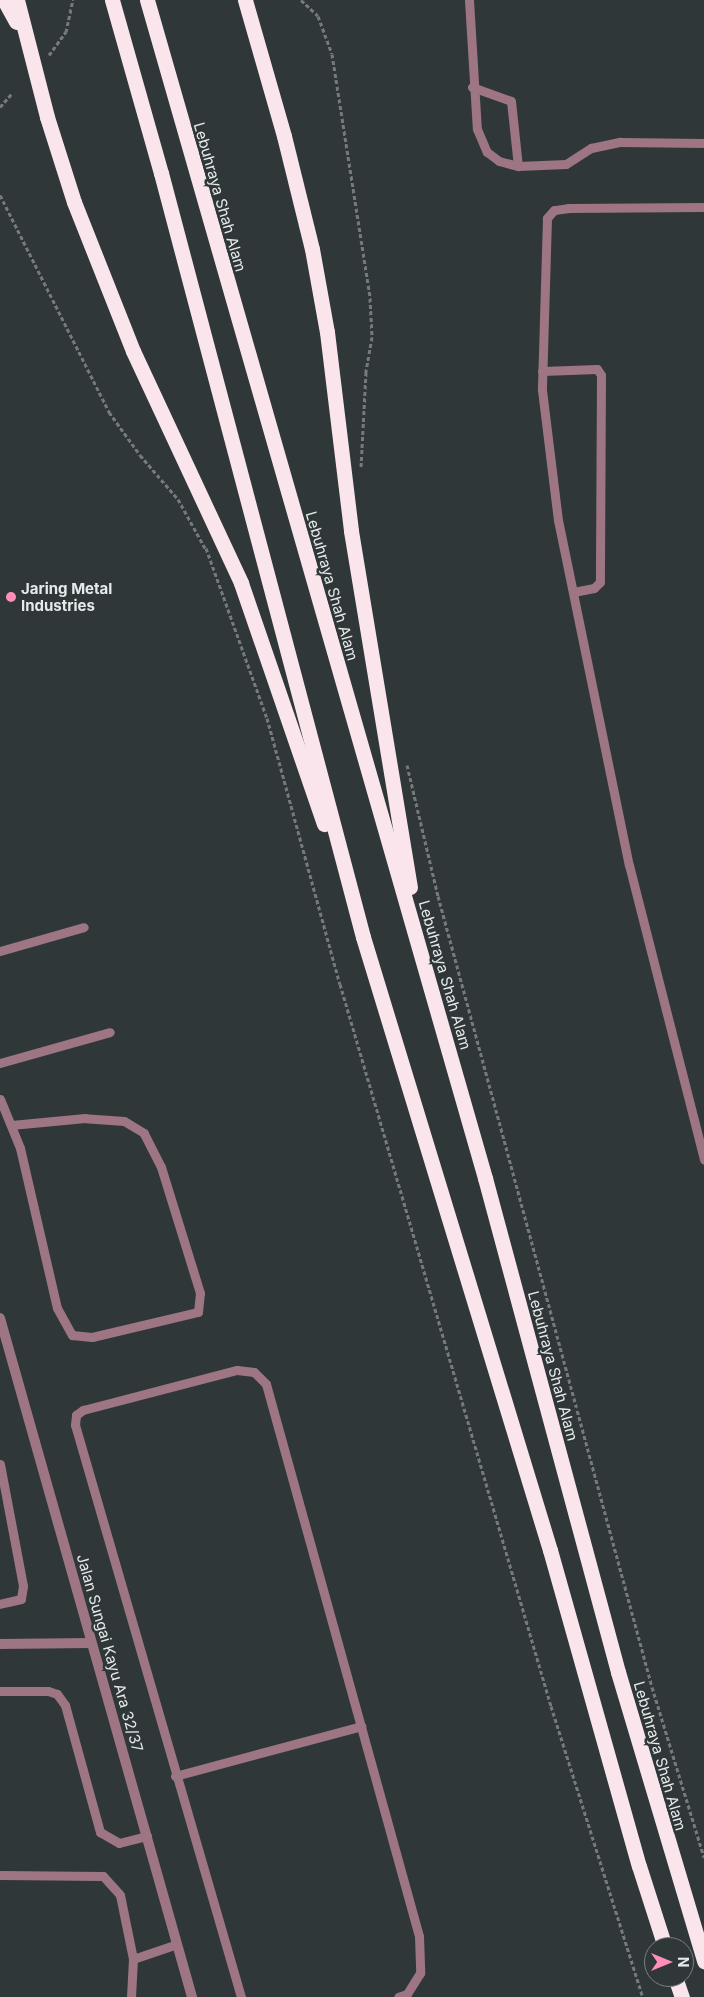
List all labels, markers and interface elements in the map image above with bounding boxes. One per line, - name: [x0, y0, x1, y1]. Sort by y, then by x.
- street label: Lebuhraya Shah Alam: [190, 120, 250, 274]
- street label: Lebuhraya Shah Alam: [302, 509, 362, 663]
- place label: Jaring Metal Industries: [21, 579, 112, 614]
- marker: Jaring Metal Industries: [5, 591, 17, 603]
- street label: Lebuhraya Shah Alam: [415, 898, 475, 1052]
- street label: Lebuhraya Shah Alam: [524, 1289, 582, 1443]
- street label: Jalan Sungai Kayu Ara 32/37: [73, 1552, 147, 1754]
- street label: Lebuhraya Shah Alam: [630, 1679, 690, 1833]
- north arrow: [644, 1937, 694, 1987]
- text: N: [675, 1957, 692, 1967]

